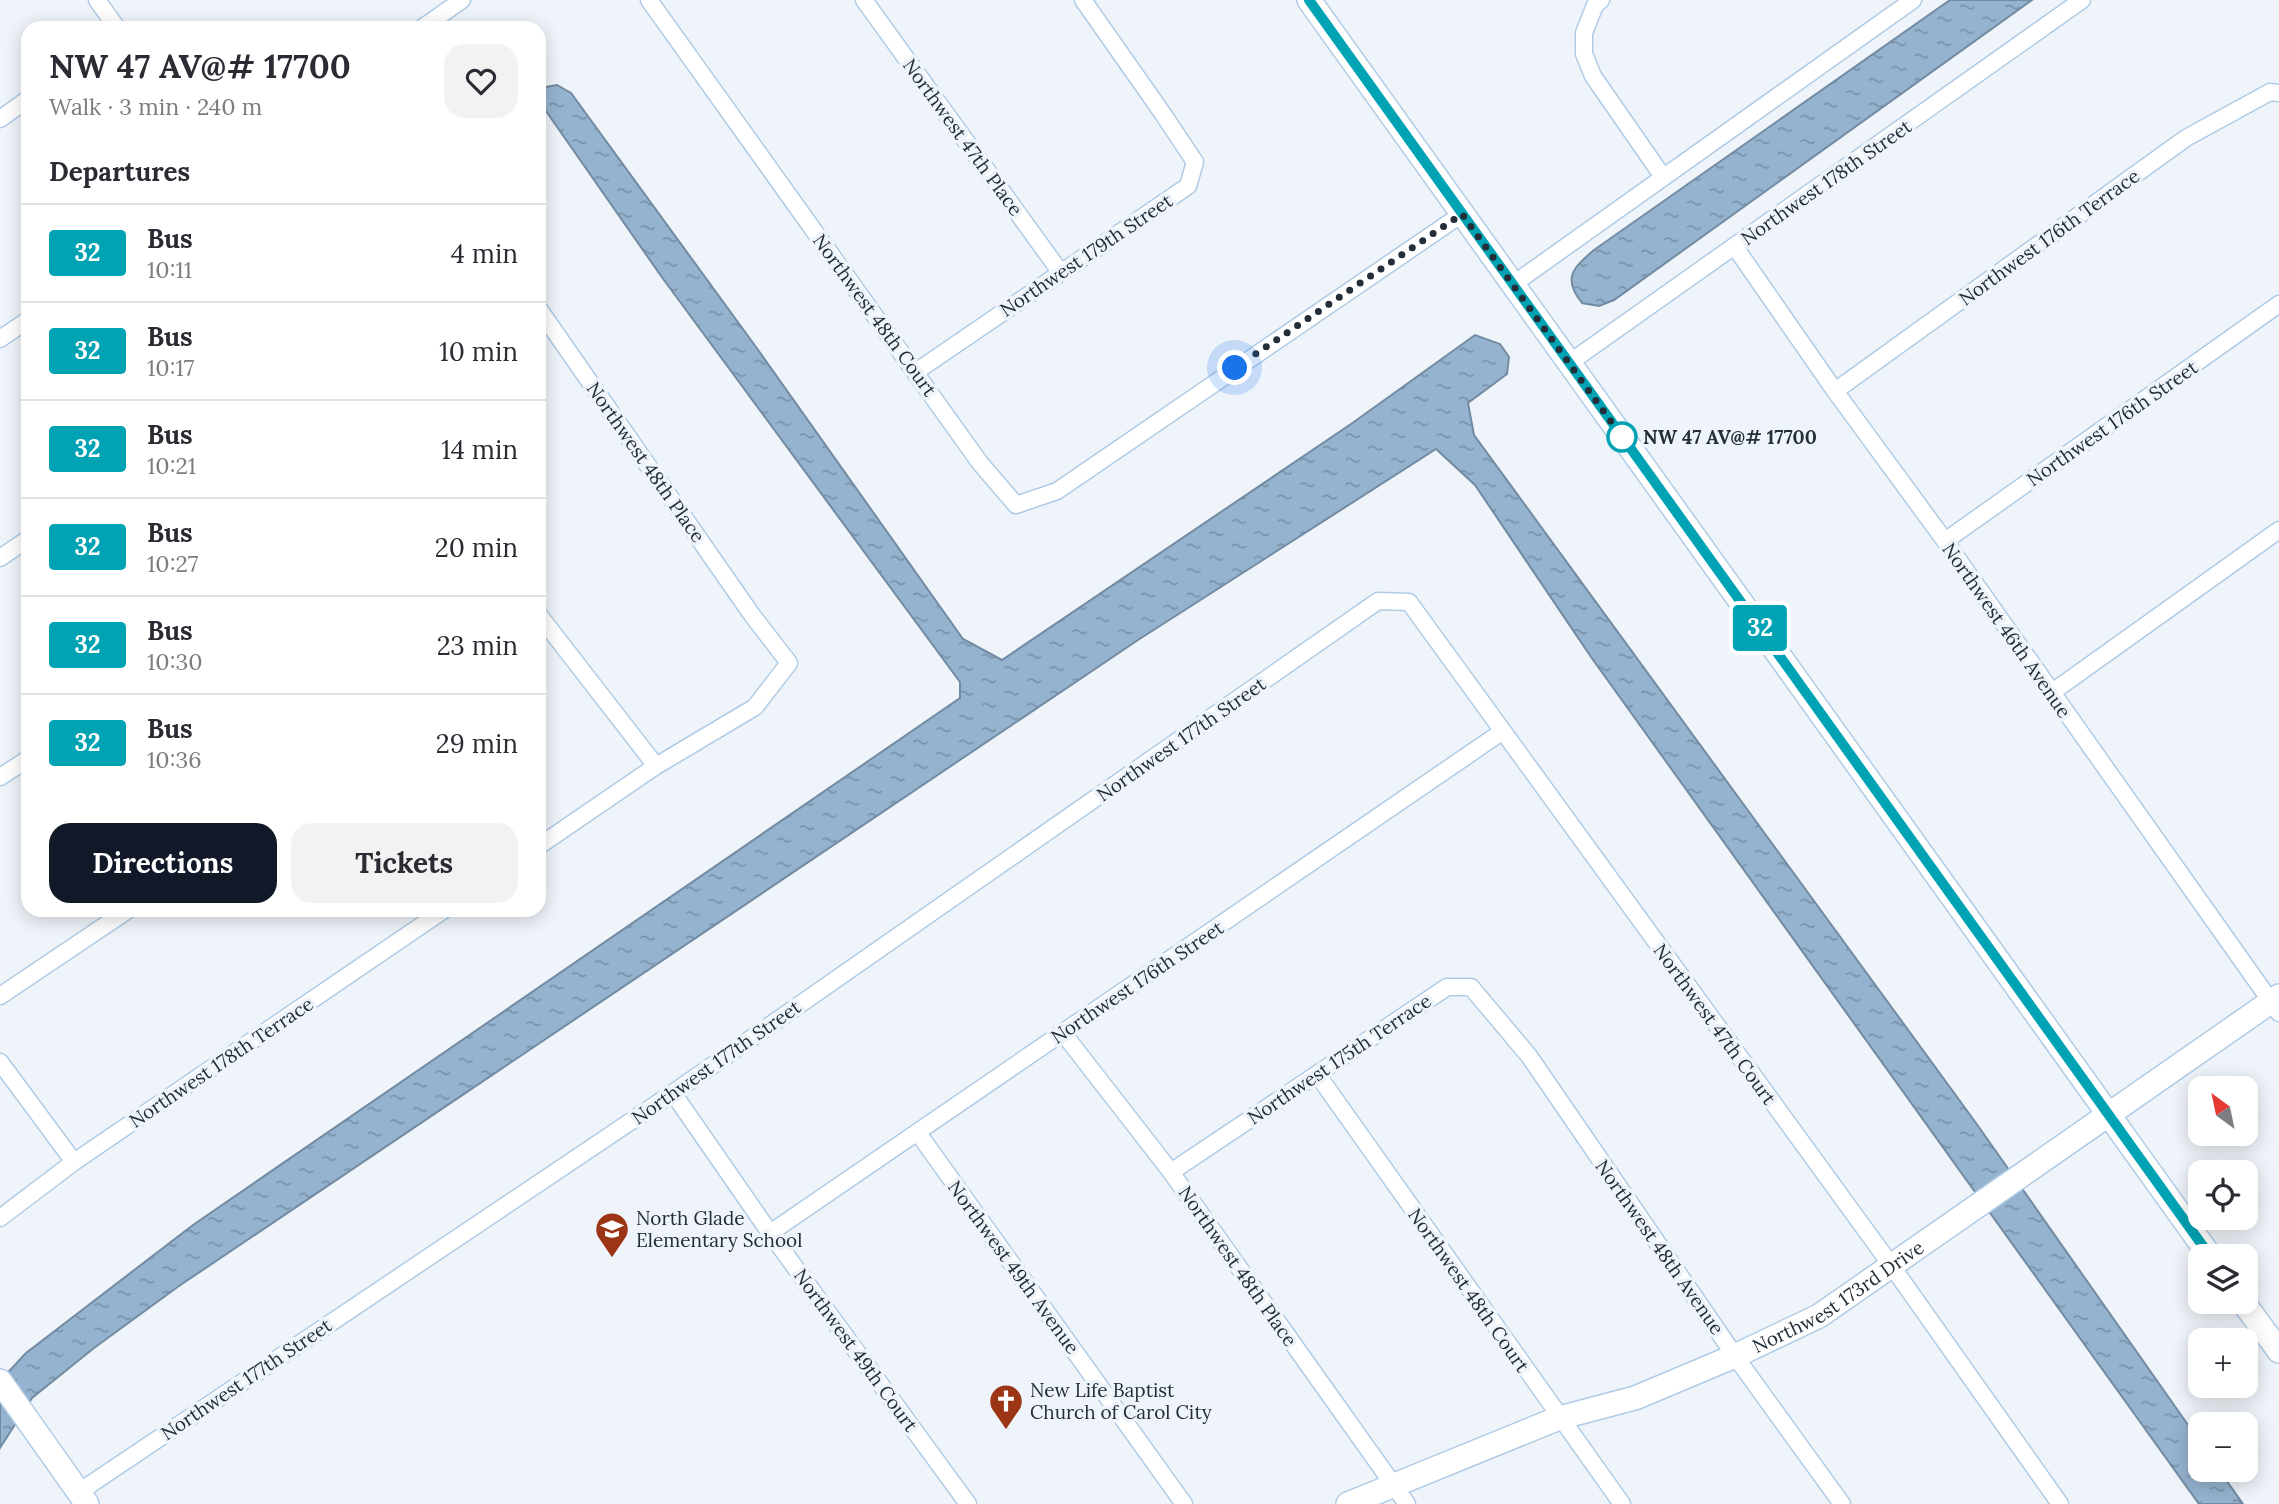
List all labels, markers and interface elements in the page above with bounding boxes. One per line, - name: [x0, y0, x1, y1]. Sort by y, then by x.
- button: heart: [444, 44, 518, 118]
- text: NW 47 AV@# 17700: [49, 45, 351, 87]
- street label: Northwest 47th Place: [898, 54, 1028, 220]
- text: Walk · 3 min · 240 m: [49, 92, 262, 121]
- street label: Northwest 178th Street: [1736, 114, 1916, 250]
- text: Departures: [49, 155, 190, 188]
- street label: Northwest 176th Terrace: [1954, 163, 2144, 311]
- street label: Northwest 179th Street: [995, 188, 1177, 322]
- text: Bus: [147, 222, 193, 255]
- street label: Northwest 48th Court: [808, 229, 942, 401]
- text: 32: [74, 237, 101, 268]
- text: 4 min: [451, 237, 518, 270]
- text: 10:11: [147, 255, 192, 284]
- text: Bus: [147, 320, 193, 353]
- text: 32: [74, 335, 101, 366]
- text: 10 min: [439, 335, 518, 368]
- your location: [1217, 350, 1252, 385]
- text: 10:17: [147, 353, 194, 382]
- street label: Northwest 176th Street: [2022, 355, 2203, 491]
- street label: Northwest 48th Place: [582, 377, 710, 547]
- text: Bus: [147, 418, 193, 451]
- marker: NW 47 AV@# 17700: [1607, 422, 1637, 452]
- place label: NW 47 AV@# 17700: [1643, 425, 1817, 449]
- text: 32: [74, 433, 101, 464]
- text: 14 min: [441, 433, 518, 466]
- text: 10:21: [147, 451, 196, 480]
- text: Bus: [147, 516, 193, 549]
- text: 32: [74, 531, 101, 562]
- text: 20 min: [435, 531, 518, 564]
- street label: Northwest 46th Avenue: [1937, 538, 2077, 722]
- text: 10:27: [147, 549, 198, 578]
- line badge: 32: [1728, 605, 1792, 651]
- text: 32: [1747, 612, 1773, 643]
- text: Bus: [147, 614, 193, 647]
- text: 32: [74, 629, 101, 660]
- text: 23 min: [437, 629, 518, 662]
- text: 10:30: [147, 647, 203, 676]
- street label: Northwest 177th Street: [1092, 671, 1271, 806]
- text: Bus: [147, 712, 193, 745]
- text: 32: [74, 727, 101, 758]
- text: 29 min: [436, 727, 518, 760]
- text: 10:36: [147, 745, 202, 774]
- button: Directions: [49, 823, 277, 903]
- button: Tickets: [291, 823, 518, 903]
- street label: Northwest 176th Street: [1046, 915, 1228, 1049]
- street label: Northwest 47th Court: [1649, 939, 1782, 1110]
- street label: Northwest 175th Terrace: [1243, 988, 1435, 1130]
- street label: Northwest 178th Terrace: [124, 991, 318, 1133]
- street label: Northwest 177th Street: [627, 994, 806, 1129]
- north arrow: [2188, 1076, 2258, 1146]
- map controls: [2188, 1076, 2258, 1482]
- street label: Northwest 48th Avenue: [1591, 1155, 1729, 1339]
- button: locate: [2188, 1160, 2258, 1230]
- street label: Northwest 49th Avenue: [943, 1176, 1085, 1358]
- street label: Northwest 48th Place: [1174, 1181, 1302, 1351]
- street label: Northwest 48th Court: [1403, 1203, 1535, 1377]
- place label: North Glade Elementary School: [636, 1206, 802, 1252]
- school or university icon: North Glade Elementary School: [593, 1210, 631, 1259]
- street label: Northwest 173rd Drive: [1748, 1235, 1928, 1358]
- button: layers: [2188, 1244, 2258, 1314]
- street label: Northwest 49th Court: [789, 1264, 923, 1437]
- street label: Northwest 177th Street: [156, 1313, 337, 1445]
- button: +: [2188, 1328, 2258, 1398]
- place label: New Life Baptist Church of Carol City: [1030, 1378, 1212, 1424]
- church icon: New Life Baptist Church of Carol City: [987, 1382, 1025, 1431]
- button: −: [2188, 1412, 2258, 1482]

